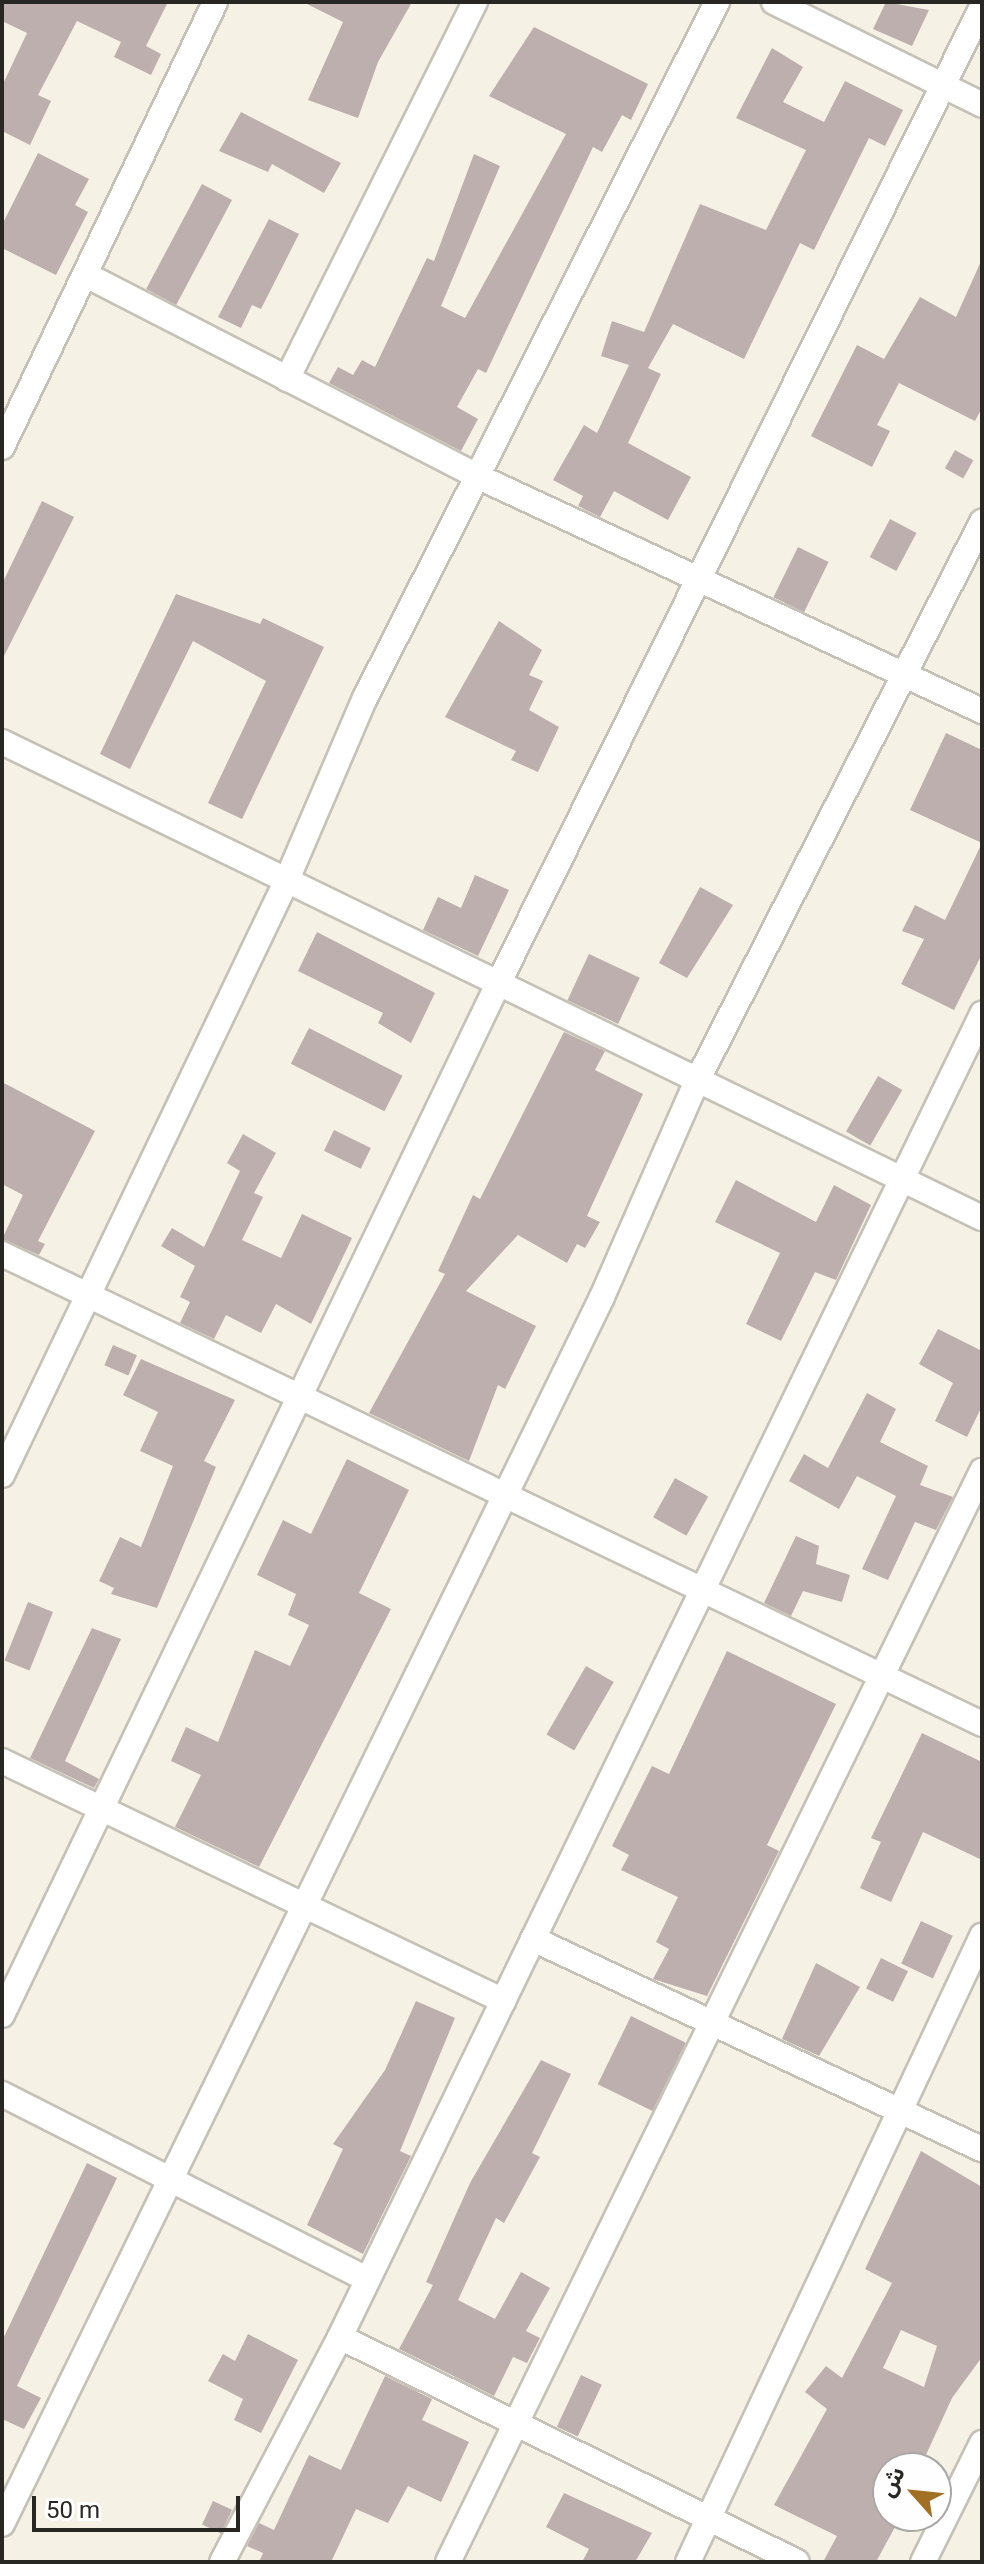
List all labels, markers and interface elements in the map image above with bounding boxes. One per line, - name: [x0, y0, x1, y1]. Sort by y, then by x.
- north arrow: [872, 2452, 952, 2532]
- text: ش: [874, 2463, 910, 2501]
- scale bar: [36, 2480, 244, 2530]
- text: 50 m: [46, 2496, 100, 2524]

